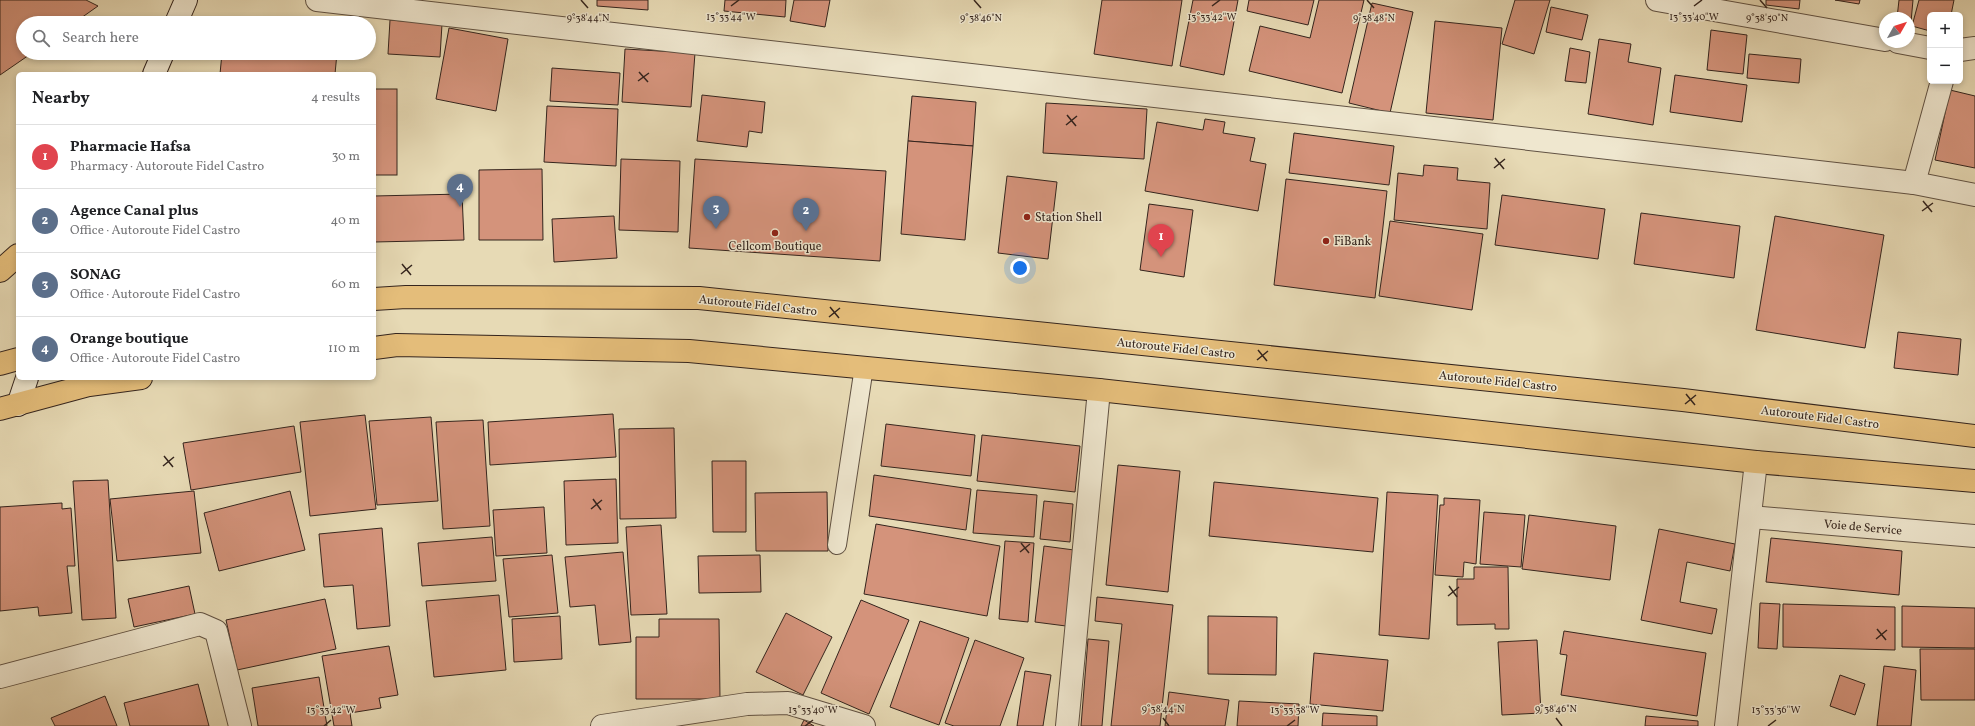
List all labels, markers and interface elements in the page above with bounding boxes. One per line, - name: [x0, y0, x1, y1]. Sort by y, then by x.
- text: 13°33'44"W: [706, 10, 756, 24]
- text: 13°33'42"W: [1187, 10, 1237, 24]
- text: 13°33'40"W: [1669, 10, 1719, 24]
- text: 9°38'44"N: [567, 11, 610, 25]
- text: 9°38'46"N: [960, 11, 1003, 25]
- text: 9°38'48"N: [1353, 11, 1395, 25]
- text: 9°38'50"N: [1746, 11, 1789, 25]
- north arrow: [1879, 12, 1915, 48]
- map controls: [1927, 12, 1963, 84]
- button: +: [1927, 12, 1963, 48]
- search box: [16, 16, 376, 60]
- icon: search: [30, 27, 52, 49]
- text: Search here: [62, 28, 139, 49]
- button: −: [1927, 48, 1963, 84]
- text: Nearby: [32, 87, 90, 110]
- text: 4 results: [311, 89, 360, 107]
- text: Pharmacie Hafsa: [70, 137, 191, 158]
- text: 1: [42, 148, 48, 166]
- text: 30 m: [332, 148, 360, 166]
- text: Pharmacy · Autoroute Fidel Castro: [70, 158, 264, 176]
- pin: 4: [447, 174, 473, 207]
- pin: 3: [703, 196, 729, 229]
- pin: 2: [793, 198, 819, 231]
- text: Agence Canal plus: [70, 201, 198, 222]
- place label: Station Shell: [1035, 210, 1102, 226]
- text: 2: [42, 212, 48, 230]
- text: 40 m: [331, 212, 360, 230]
- marker: Station Shell: [1022, 212, 1032, 222]
- text: Office · Autoroute Fidel Castro: [70, 222, 240, 240]
- pin: 1: [1148, 224, 1174, 257]
- marker: Cellcom Boutique: [770, 228, 780, 238]
- place label: FiBank: [1334, 234, 1372, 250]
- marker: FiBank: [1321, 236, 1331, 246]
- place label: Cellcom Boutique: [729, 239, 822, 255]
- your location: [1010, 258, 1030, 278]
- text: SONAG: [70, 265, 121, 286]
- text: 3: [42, 276, 48, 294]
- text: 60 m: [332, 276, 360, 294]
- text: Office · Autoroute Fidel Castro: [70, 286, 240, 304]
- street label: Autoroute Fidel Castro: [698, 292, 818, 320]
- text: Orange boutique: [70, 329, 189, 350]
- street label: Autoroute Fidel Castro: [1116, 335, 1236, 363]
- text: 4: [41, 340, 49, 358]
- text: 110 m: [328, 340, 360, 358]
- text: Office · Autoroute Fidel Castro: [70, 350, 240, 368]
- street label: Autoroute Fidel Castro: [1438, 368, 1558, 396]
- street label: Autoroute Fidel Castro: [1760, 403, 1880, 433]
- street label: Voie de Service: [1823, 517, 1903, 539]
- text: 9°38'44"N: [1142, 702, 1185, 716]
- text: 9°38'46"N: [1535, 702, 1578, 716]
- text: 13°33'42"W: [306, 703, 356, 717]
- text: 13°33'40"W: [788, 703, 838, 717]
- text: 13°33'38"W: [1270, 703, 1320, 717]
- text: 13°33'36"W: [1751, 703, 1801, 717]

